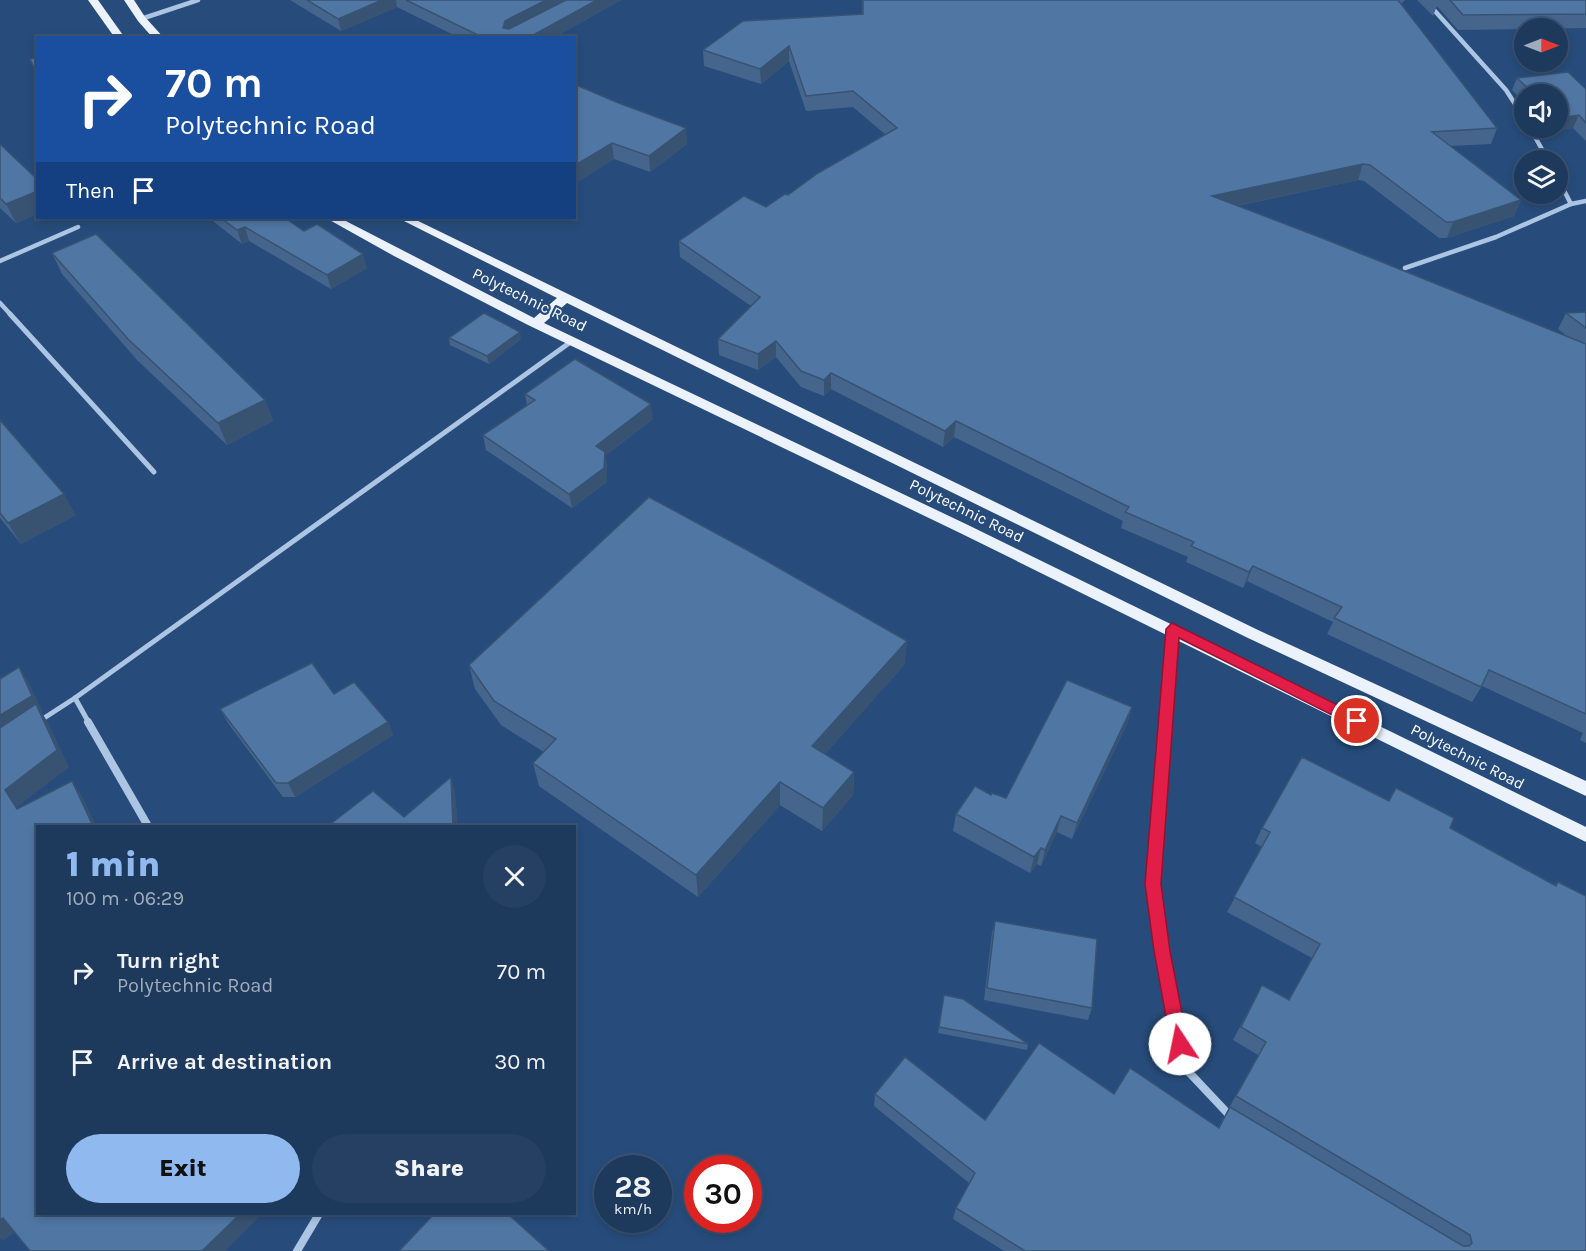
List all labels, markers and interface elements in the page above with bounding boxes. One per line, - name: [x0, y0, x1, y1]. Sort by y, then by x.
- north arrow: [1514, 18, 1568, 72]
- map controls: [1514, 18, 1568, 204]
- text: 70 m: [165, 58, 263, 108]
- icon: right: [66, 60, 144, 138]
- button: sound: [1514, 84, 1568, 138]
- text: Polytechnic Road: [165, 109, 376, 141]
- button: layers: [1514, 150, 1568, 204]
- icon: arrive: [127, 174, 160, 207]
- text: Then: [66, 178, 115, 204]
- street label: Polytechnic Road: [469, 264, 590, 335]
- street label: Polytechnic Road: [906, 475, 1027, 546]
- pin: [1331, 695, 1382, 746]
- icon: arrive: [1340, 704, 1373, 737]
- street label: Polytechnic Road: [1408, 720, 1528, 793]
- text: 1 min: [66, 843, 160, 885]
- button: close: [483, 845, 546, 908]
- text: 100 m · 06:29: [66, 887, 184, 910]
- text: Turn right: [117, 948, 220, 974]
- icon: right: [66, 956, 99, 989]
- text: 70 m: [497, 959, 546, 985]
- text: Polytechnic Road: [117, 974, 273, 997]
- position arrow: [1148, 1012, 1212, 1076]
- icon: arrive: [66, 1046, 99, 1079]
- text: Arrive at destination: [117, 1049, 332, 1075]
- text: 30 m: [494, 1049, 546, 1075]
- button: Exit: [66, 1134, 300, 1203]
- button: Share: [312, 1134, 546, 1203]
- speed limit sign: 30: [684, 1155, 762, 1233]
- text: 28: [614, 1169, 652, 1205]
- text: km/h: [614, 1200, 652, 1218]

